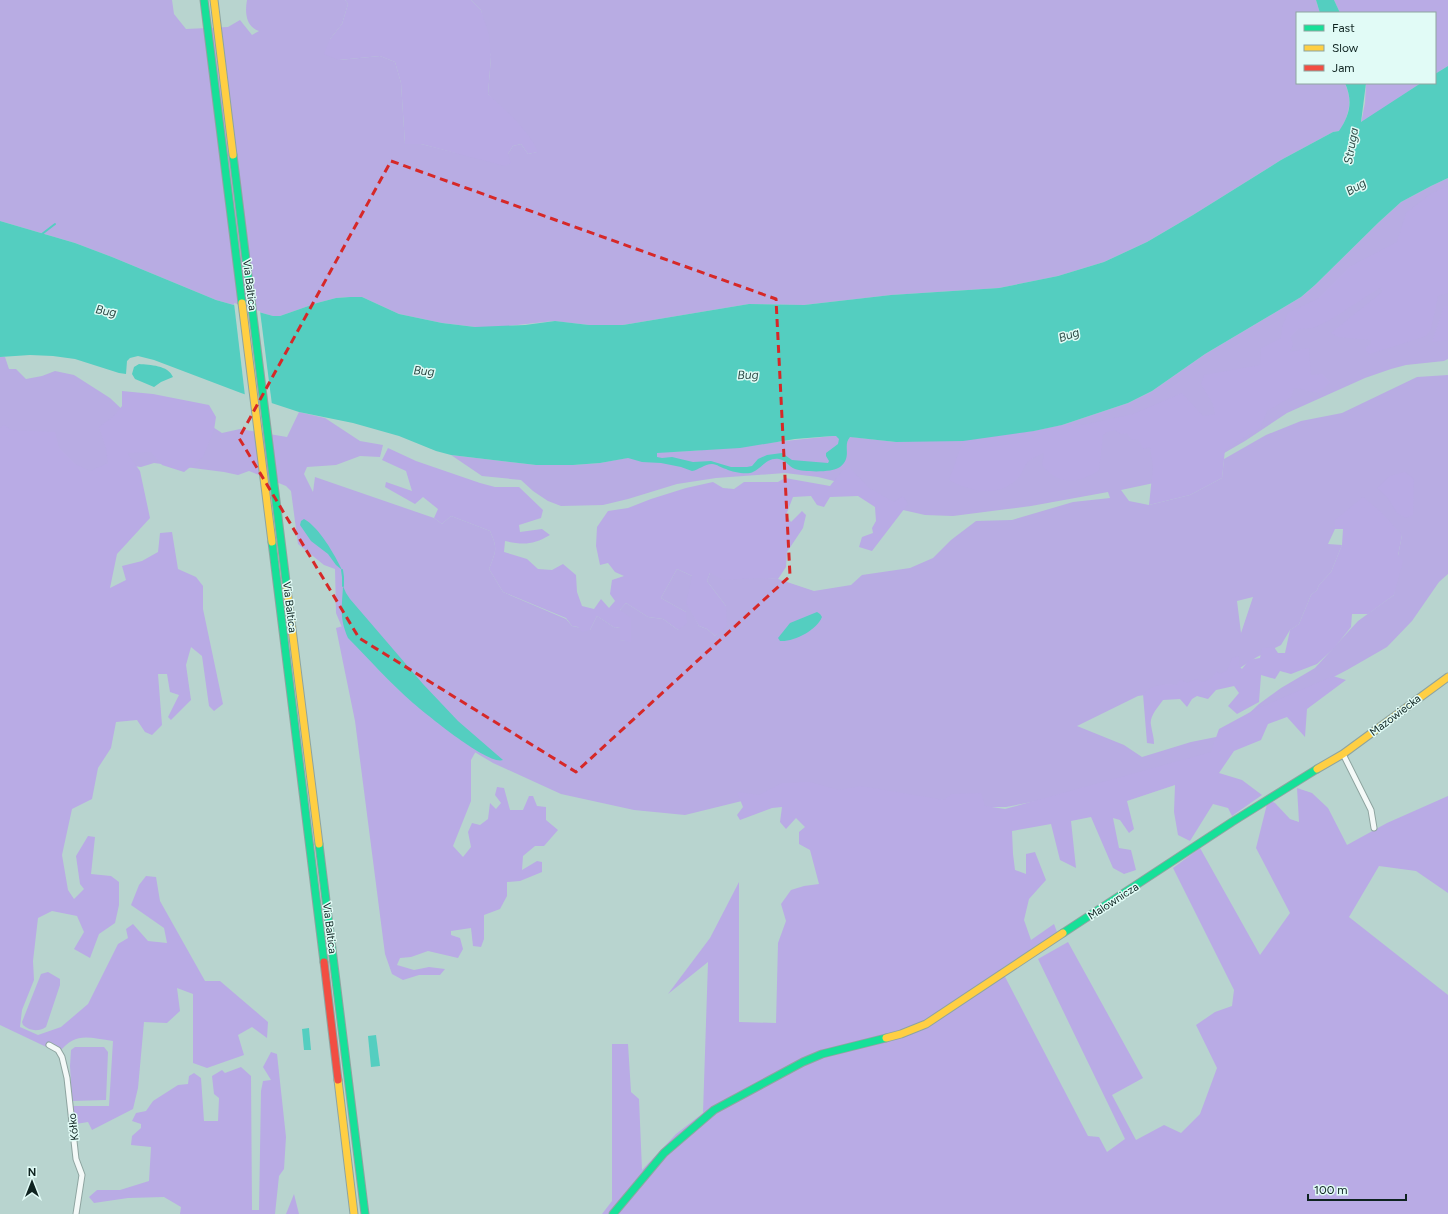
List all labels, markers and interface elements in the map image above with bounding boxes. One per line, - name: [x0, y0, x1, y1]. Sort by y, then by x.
- legend: [1296, 12, 1436, 84]
- text: Fast: [1332, 21, 1355, 35]
- text: Slow: [1332, 41, 1359, 55]
- text: Jam: [1332, 61, 1355, 75]
- water label: Struga: [1341, 127, 1361, 165]
- water label: Bug: [1343, 176, 1369, 198]
- street label: Via Baltica: [240, 259, 259, 311]
- water label: Bug: [94, 302, 118, 320]
- water label: Bug: [1057, 325, 1081, 345]
- water label: Bug: [413, 363, 435, 379]
- water label: Bug: [737, 368, 759, 382]
- street label: Via Baltica: [280, 581, 299, 633]
- street label: Mazowiecka: [1367, 692, 1423, 739]
- street label: Malownicza: [1085, 880, 1141, 923]
- street label: Via Baltica: [320, 902, 339, 954]
- street label: Kółko: [66, 1112, 81, 1141]
- north arrow: [12, 1162, 52, 1202]
- text: N: [28, 1166, 36, 1179]
- scale bar: [1308, 1176, 1406, 1202]
- text: 100 m: [1314, 1183, 1348, 1197]

